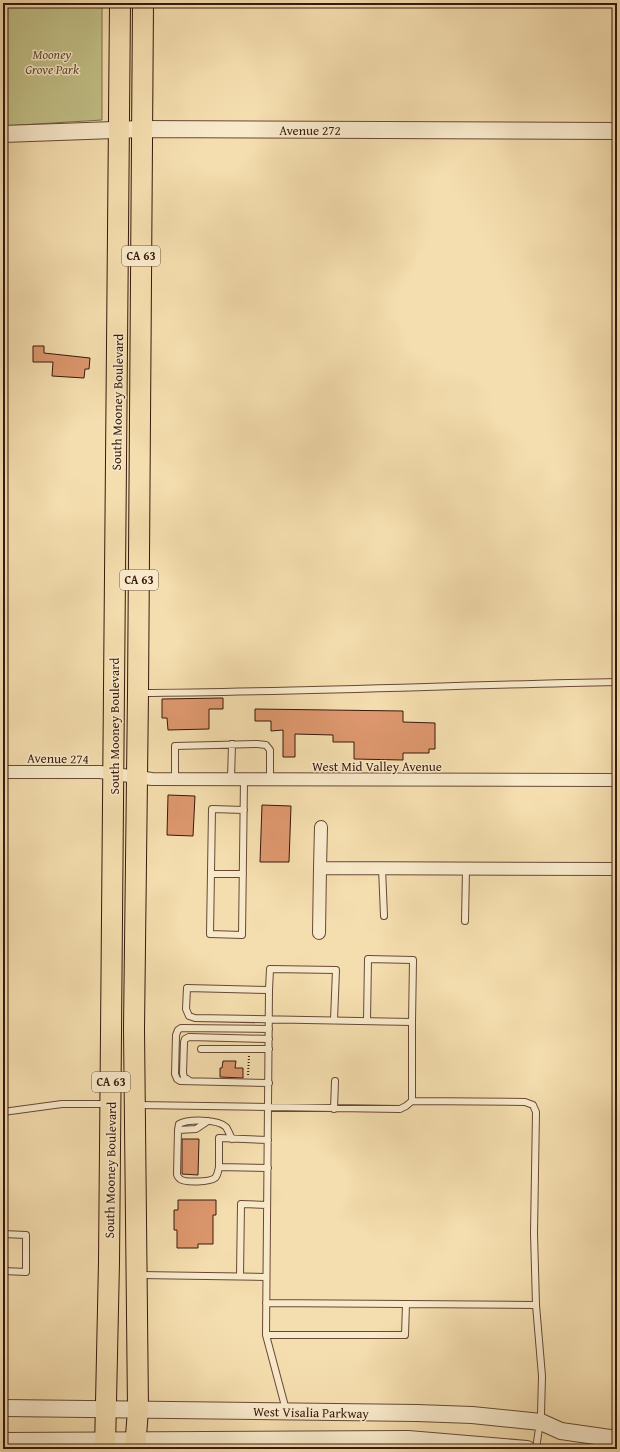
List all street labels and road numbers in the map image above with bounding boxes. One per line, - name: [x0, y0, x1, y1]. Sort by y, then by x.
- street label: Avenue 272: [279, 121, 341, 140]
- road number: CA 63: [122, 246, 160, 266]
- street label: South Mooney Boulevard: [107, 333, 128, 471]
- road number: CA 63: [120, 570, 158, 590]
- street label: South Mooney Boulevard: [105, 658, 124, 794]
- street label: Avenue 274: [27, 748, 89, 769]
- street label: West Mid Valley Avenue: [312, 757, 442, 776]
- road number: CA 63: [92, 1072, 130, 1092]
- street label: South Mooney Boulevard: [100, 1101, 121, 1239]
- street label: West Visalia Parkway: [253, 1402, 370, 1423]

